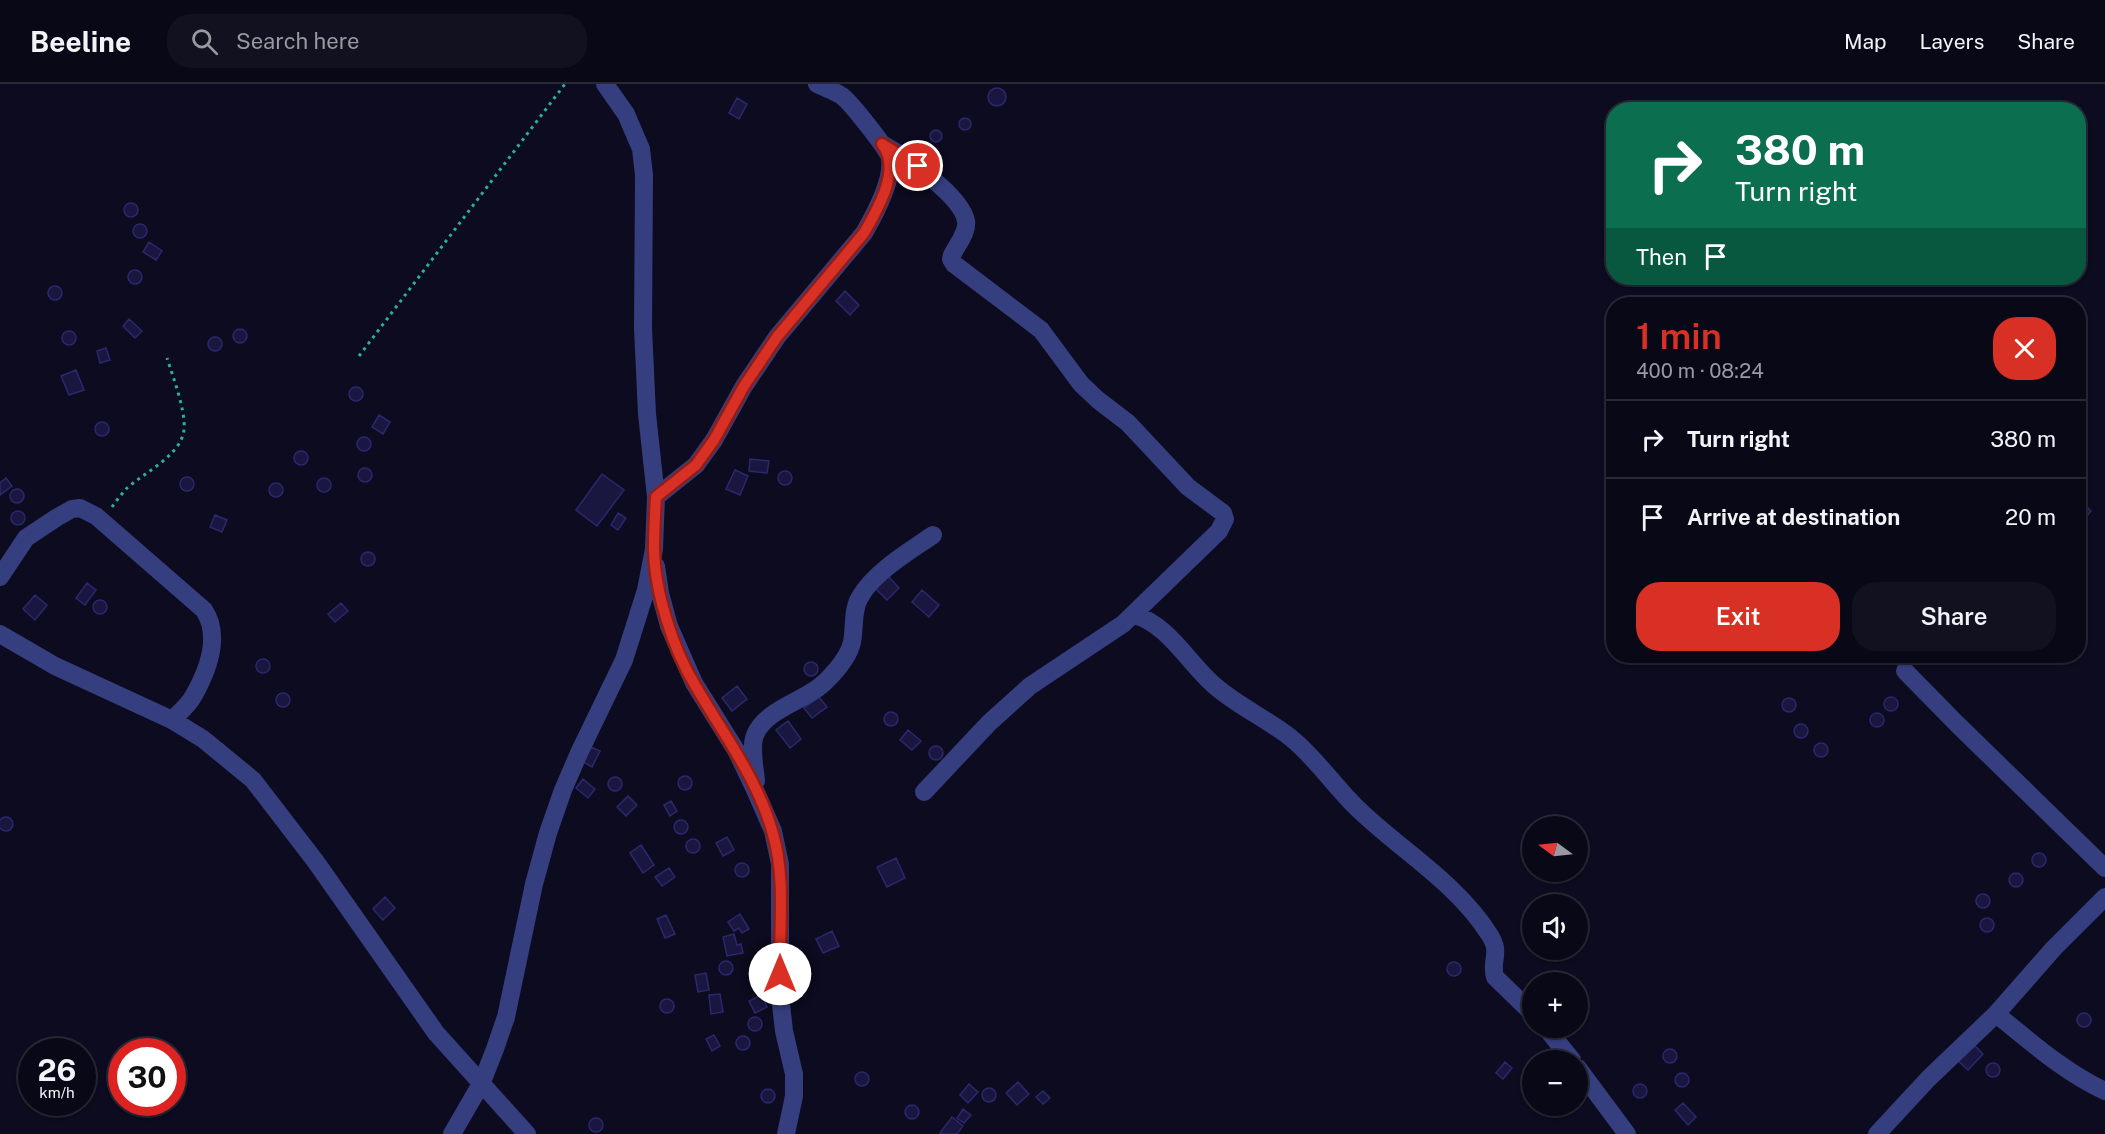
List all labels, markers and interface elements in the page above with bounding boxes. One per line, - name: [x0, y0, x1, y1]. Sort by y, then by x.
- search box: [167, 14, 587, 68]
- text: Beeline: [30, 25, 131, 58]
- icon: search: [188, 25, 221, 58]
- text: Search here: [236, 28, 360, 54]
- text: Map: [1844, 29, 1887, 54]
- text: Layers: [1920, 29, 1984, 54]
- text: Share: [2017, 29, 2075, 54]
- text: 380 m: [1735, 125, 1865, 174]
- icon: right: [1636, 126, 1714, 204]
- pin: [892, 140, 943, 191]
- icon: arrive: [901, 149, 934, 182]
- text: Turn right: [1735, 175, 1858, 207]
- icon: arrive: [1699, 240, 1732, 273]
- text: Then: [1636, 244, 1687, 270]
- text: 1 min: [1636, 315, 1722, 357]
- button: close: [1993, 317, 2056, 380]
- text: 400 m · 08:24: [1636, 359, 1764, 383]
- icon: right: [1636, 423, 1669, 456]
- text: Turn right: [1687, 426, 1790, 452]
- text: 380 m: [1990, 426, 2056, 452]
- icon: arrive: [1636, 501, 1669, 534]
- text: Arrive at destination: [1687, 504, 1900, 530]
- text: 20 m: [2005, 504, 2056, 530]
- button: Exit: [1636, 582, 1840, 651]
- button: Share: [1852, 582, 2056, 651]
- north arrow: [1522, 816, 1588, 882]
- map controls: [1522, 816, 1588, 1116]
- button: sound: [1522, 894, 1588, 960]
- position arrow: [748, 942, 812, 1006]
- button: +: [1522, 972, 1588, 1038]
- speed limit sign: 30: [108, 1038, 186, 1116]
- button: −: [1522, 1050, 1588, 1116]
- text: 26: [38, 1052, 76, 1088]
- text: km/h: [39, 1084, 75, 1101]

